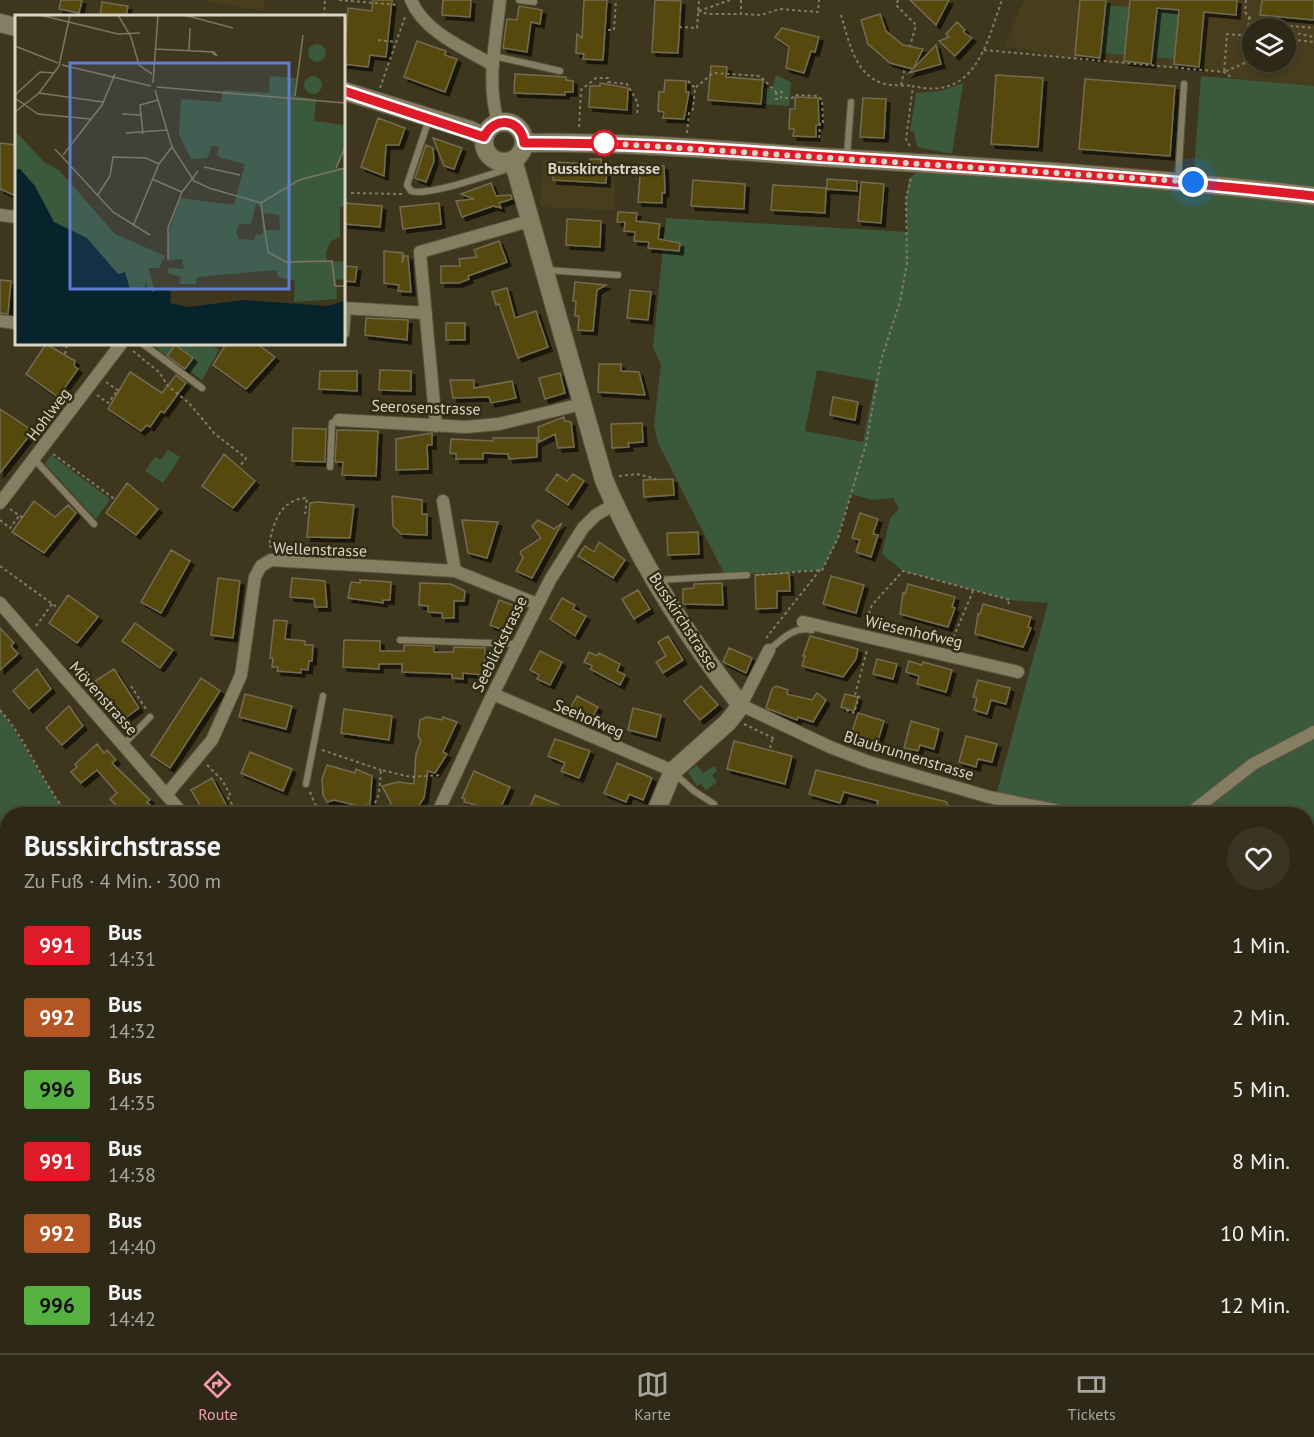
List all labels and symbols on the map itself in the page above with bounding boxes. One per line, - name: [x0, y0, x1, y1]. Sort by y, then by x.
- inset map: [15, 15, 345, 345]
- marker: Busskirchstrasse: [591, 130, 617, 156]
- place label: Busskirchstrasse: [548, 158, 660, 178]
- your location: [1178, 167, 1208, 197]
- street label: Hohlweg: [22, 384, 74, 444]
- street label: Seerosenstrasse: [371, 395, 481, 419]
- street label: Wellenstrasse: [273, 537, 367, 561]
- street label: Busskirchstrasse: [645, 569, 723, 673]
- street label: Seeblickstrasse: [467, 593, 531, 695]
- street label: Wiesenhofweg: [863, 610, 965, 652]
- street label: Mövenstrasse: [66, 657, 142, 739]
- street label: Seehofweg: [551, 694, 627, 742]
- street label: Blaubrunnenstrasse: [842, 726, 976, 784]

